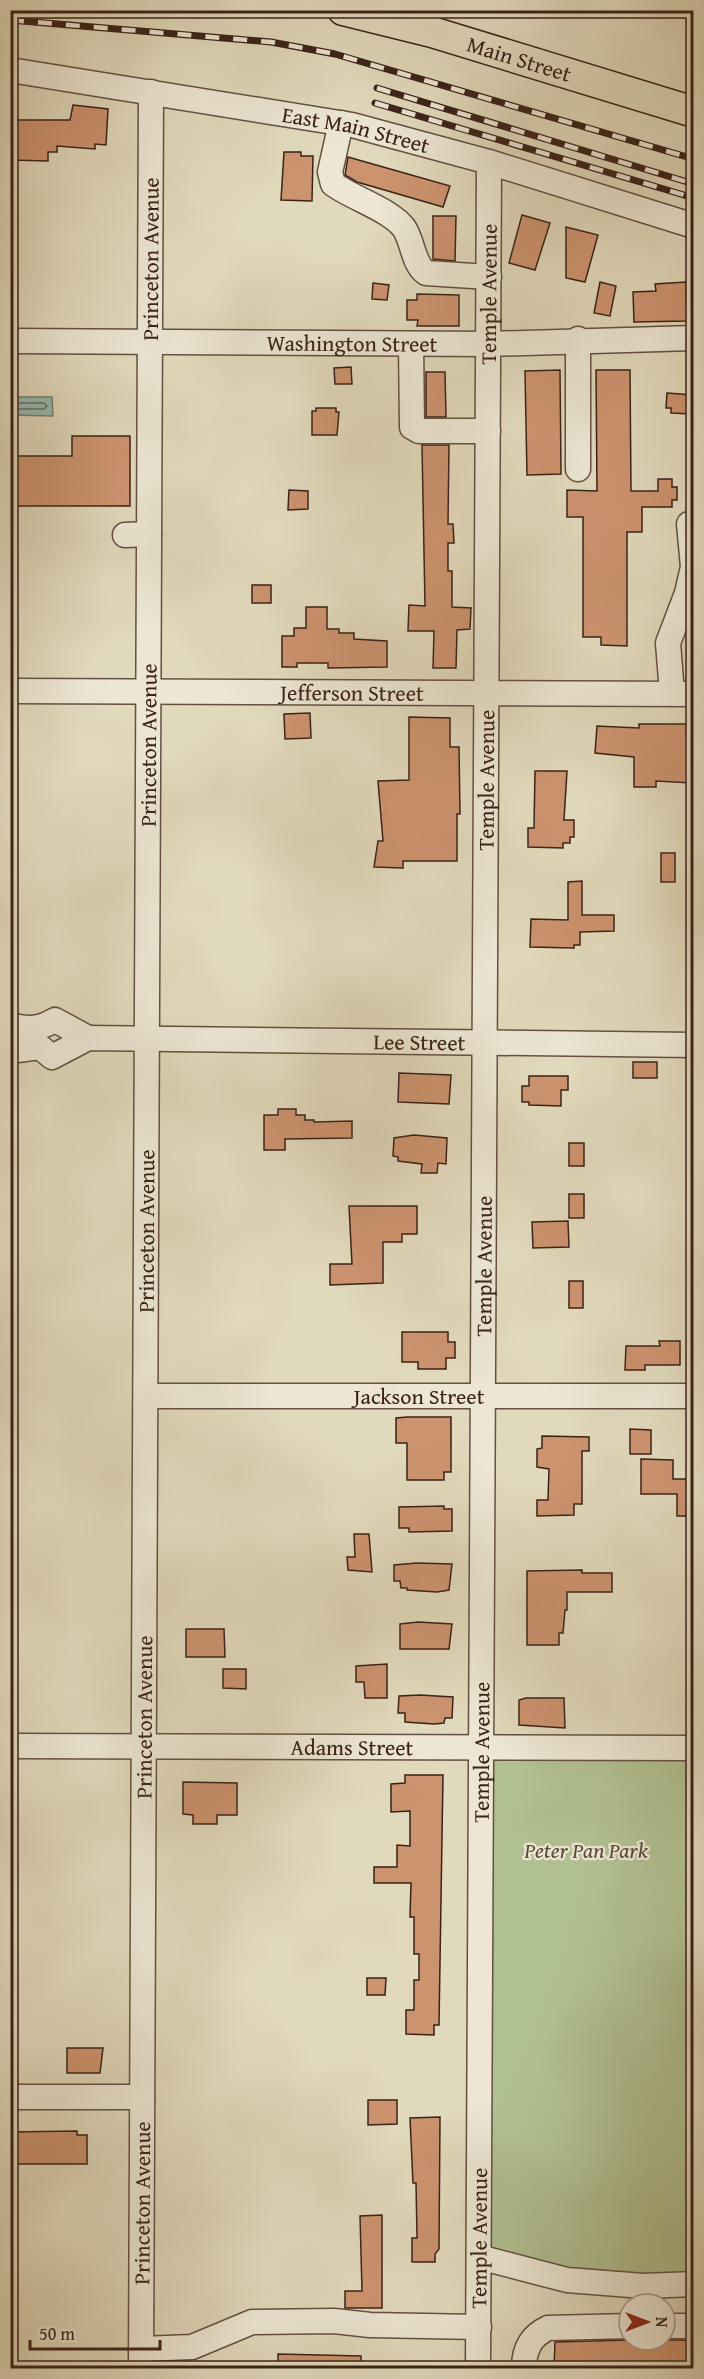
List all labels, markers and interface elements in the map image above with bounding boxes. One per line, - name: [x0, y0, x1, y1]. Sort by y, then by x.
- street label: Main Street: [463, 28, 576, 90]
- street label: East Main Street: [280, 98, 433, 161]
- street label: Princeton Avenue: [134, 177, 167, 341]
- street label: Temple Avenue: [472, 224, 505, 364]
- street label: Washington Street: [267, 327, 438, 360]
- street label: Princeton Avenue: [132, 663, 164, 827]
- street label: Jefferson Street: [277, 676, 424, 709]
- street label: Temple Avenue: [470, 710, 502, 850]
- street label: Lee Street: [373, 1025, 466, 1058]
- street label: Princeton Avenue: [130, 1149, 162, 1313]
- street label: Temple Avenue: [467, 1196, 500, 1336]
- street label: Jackson Street: [351, 1380, 485, 1412]
- street label: Princeton Avenue: [128, 1635, 160, 1799]
- street label: Temple Avenue: [465, 1682, 497, 1822]
- street label: Adams Street: [291, 1731, 414, 1763]
- park label: Peter Pan Park: [523, 1834, 649, 1866]
- street label: Princeton Avenue: [125, 2121, 158, 2285]
- street label: Temple Avenue: [462, 2168, 495, 2308]
- north arrow: [617, 2292, 677, 2352]
- scale bar: [30, 2313, 160, 2351]
- text: N: [650, 2317, 674, 2328]
- text: 50 m: [39, 2320, 75, 2347]

